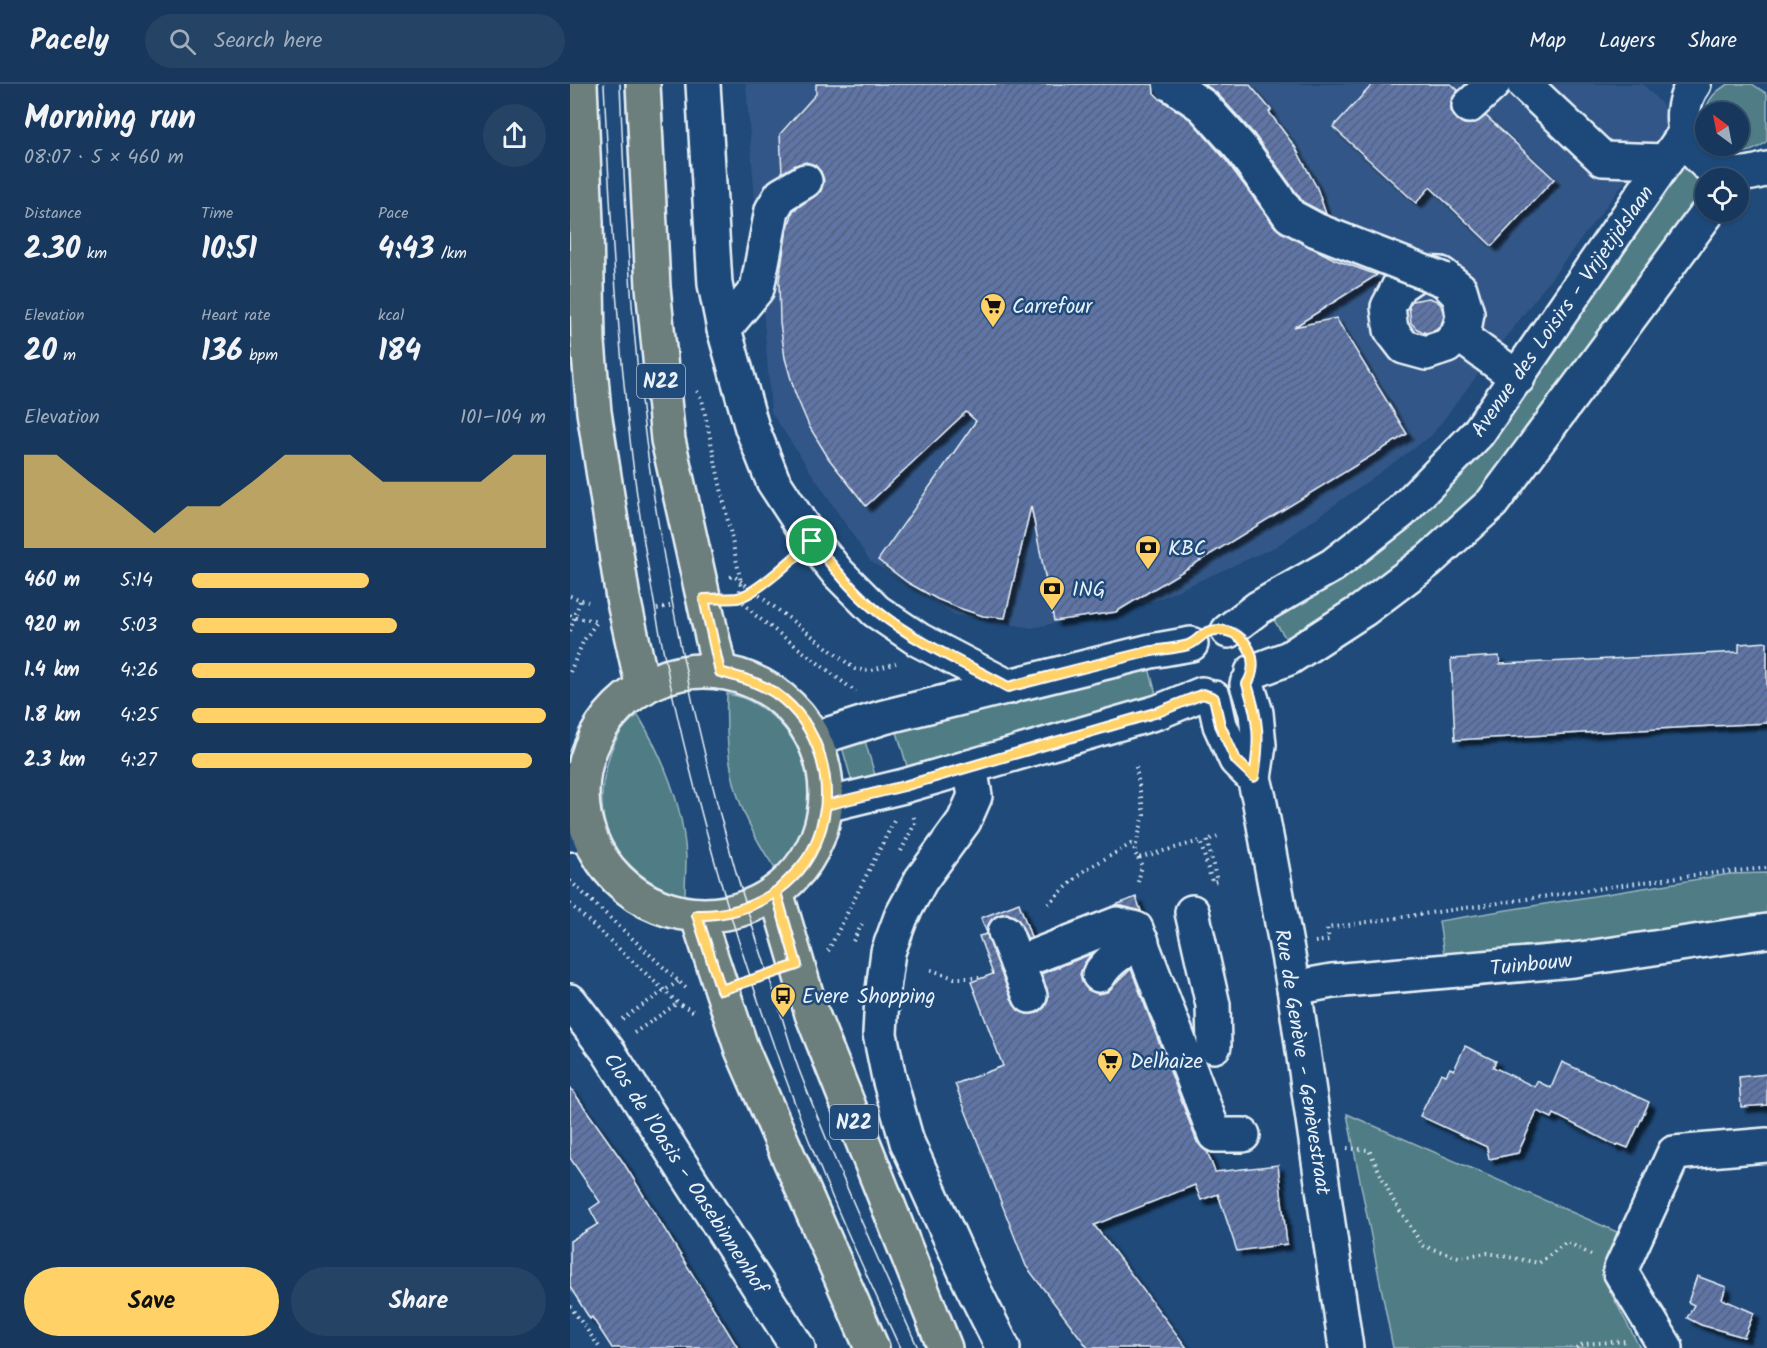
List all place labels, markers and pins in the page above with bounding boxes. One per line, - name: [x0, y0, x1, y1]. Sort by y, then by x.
- supermarket icon: Carrefour: [978, 291, 1008, 329]
- place label: Carrefour: [1012, 291, 1093, 324]
- pin: [786, 515, 837, 566]
- bank icon: KBC: [1133, 533, 1163, 571]
- place label: KBC: [1168, 533, 1206, 566]
- bank icon: ING: [1037, 574, 1067, 612]
- place label: ING: [1072, 574, 1106, 607]
- bus stop icon: Evere Shopping: [768, 981, 798, 1019]
- place label: Evere Shopping: [802, 981, 936, 1014]
- supermarket icon: Delhaize: [1095, 1046, 1125, 1084]
- place label: Delhaize: [1130, 1046, 1203, 1079]

